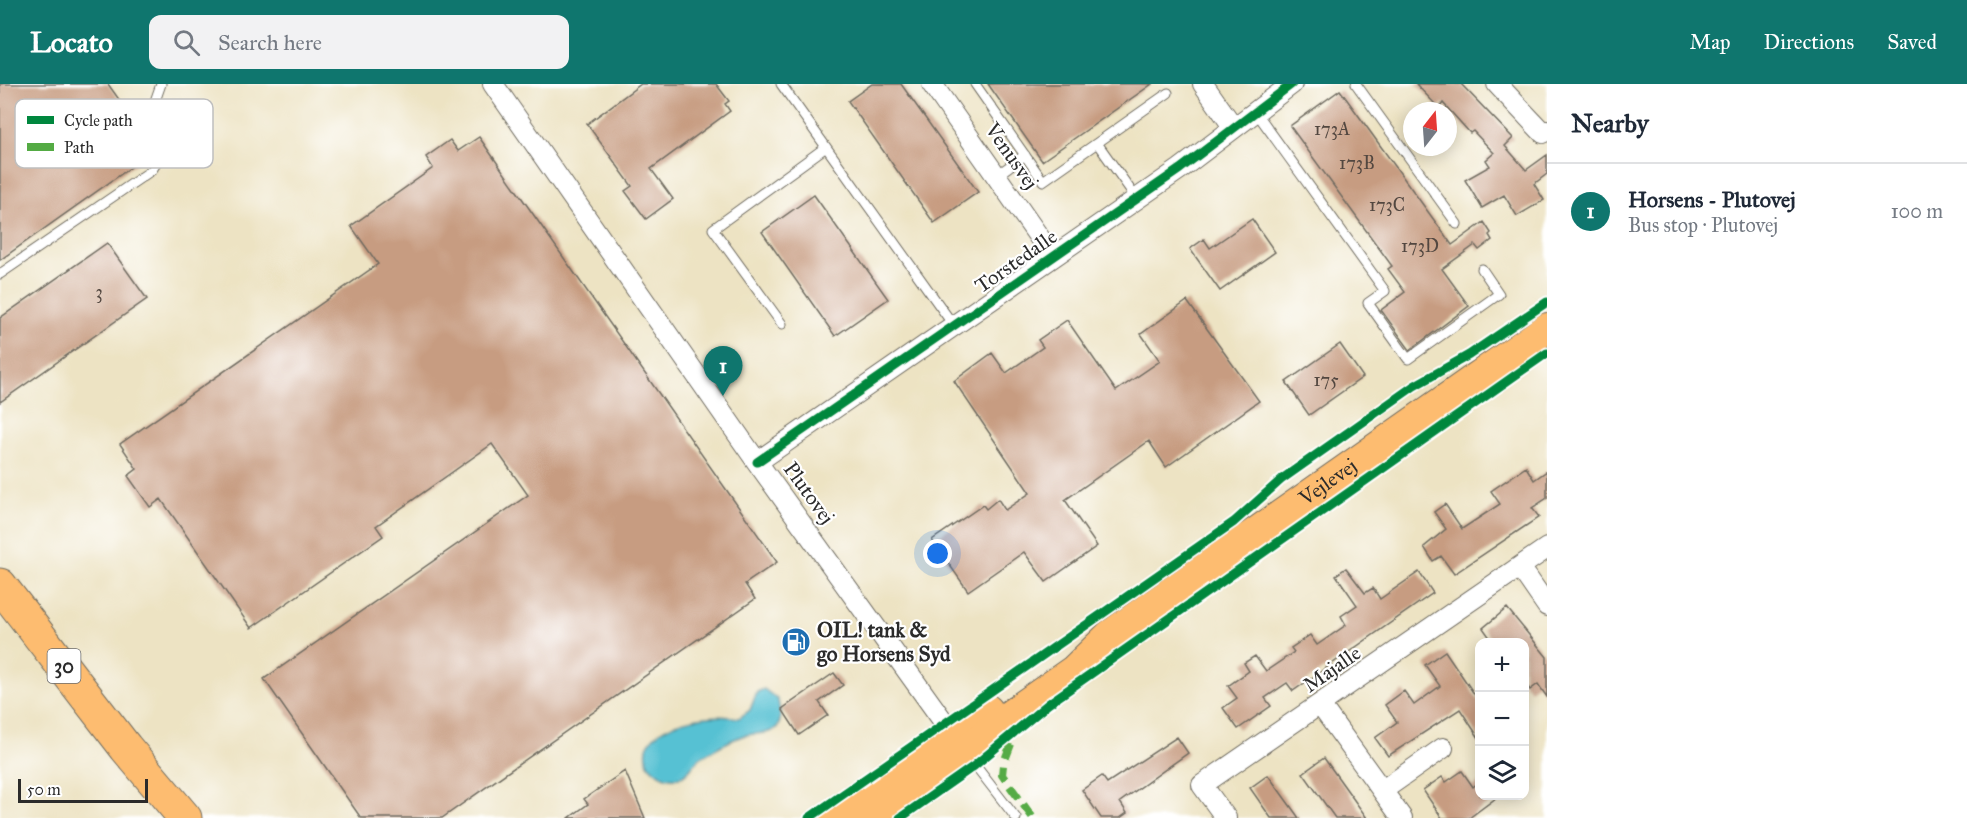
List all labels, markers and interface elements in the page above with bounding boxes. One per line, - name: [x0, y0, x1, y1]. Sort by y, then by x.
- search box: [149, 15, 569, 69]
- text: Locato: [30, 25, 113, 60]
- icon: search: [170, 26, 203, 59]
- text: Search here: [218, 29, 322, 56]
- text: Map: [1690, 29, 1731, 55]
- text: Directions: [1764, 29, 1854, 55]
- text: Saved: [1887, 29, 1937, 55]
- legend: [15, 99, 213, 168]
- north arrow: [1403, 102, 1457, 156]
- text: Nearby: [1571, 107, 1649, 139]
- text: Cycle path: [64, 111, 133, 130]
- street label: Venusvej: [979, 117, 1044, 194]
- house number: 173A: [1314, 118, 1350, 140]
- text: Path: [64, 138, 94, 157]
- house number: 173B: [1339, 152, 1375, 174]
- text: Horsens - Plutovej: [1628, 186, 1796, 213]
- house number: 173C: [1369, 194, 1405, 216]
- text: 1: [1587, 199, 1594, 223]
- text: 100 m: [1891, 199, 1943, 223]
- text: Bus stop · Plutovej: [1628, 213, 1778, 237]
- street label: Torstedalle: [970, 223, 1062, 299]
- house number: 173D: [1401, 235, 1439, 257]
- house number: 3: [95, 281, 103, 303]
- pin: 1: [704, 346, 742, 396]
- house number: 175: [1313, 369, 1339, 391]
- street label: Vejlevej: [1293, 453, 1362, 512]
- street label: Plutovej: [778, 457, 840, 529]
- your location: [923, 539, 952, 568]
- place label: OIL! tank & go Horsens Syd: [817, 617, 951, 667]
- fuel station icon: OIL! tank & go Horsens Syd: [780, 626, 812, 658]
- map controls: [1475, 638, 1529, 800]
- button: +: [1475, 638, 1529, 692]
- street label: Majalle: [1298, 640, 1366, 698]
- road number: 30: [48, 649, 80, 683]
- button: −: [1475, 692, 1529, 746]
- button: layers: [1475, 746, 1529, 800]
- scale bar: [18, 776, 148, 804]
- text: 50 m: [27, 780, 61, 799]

